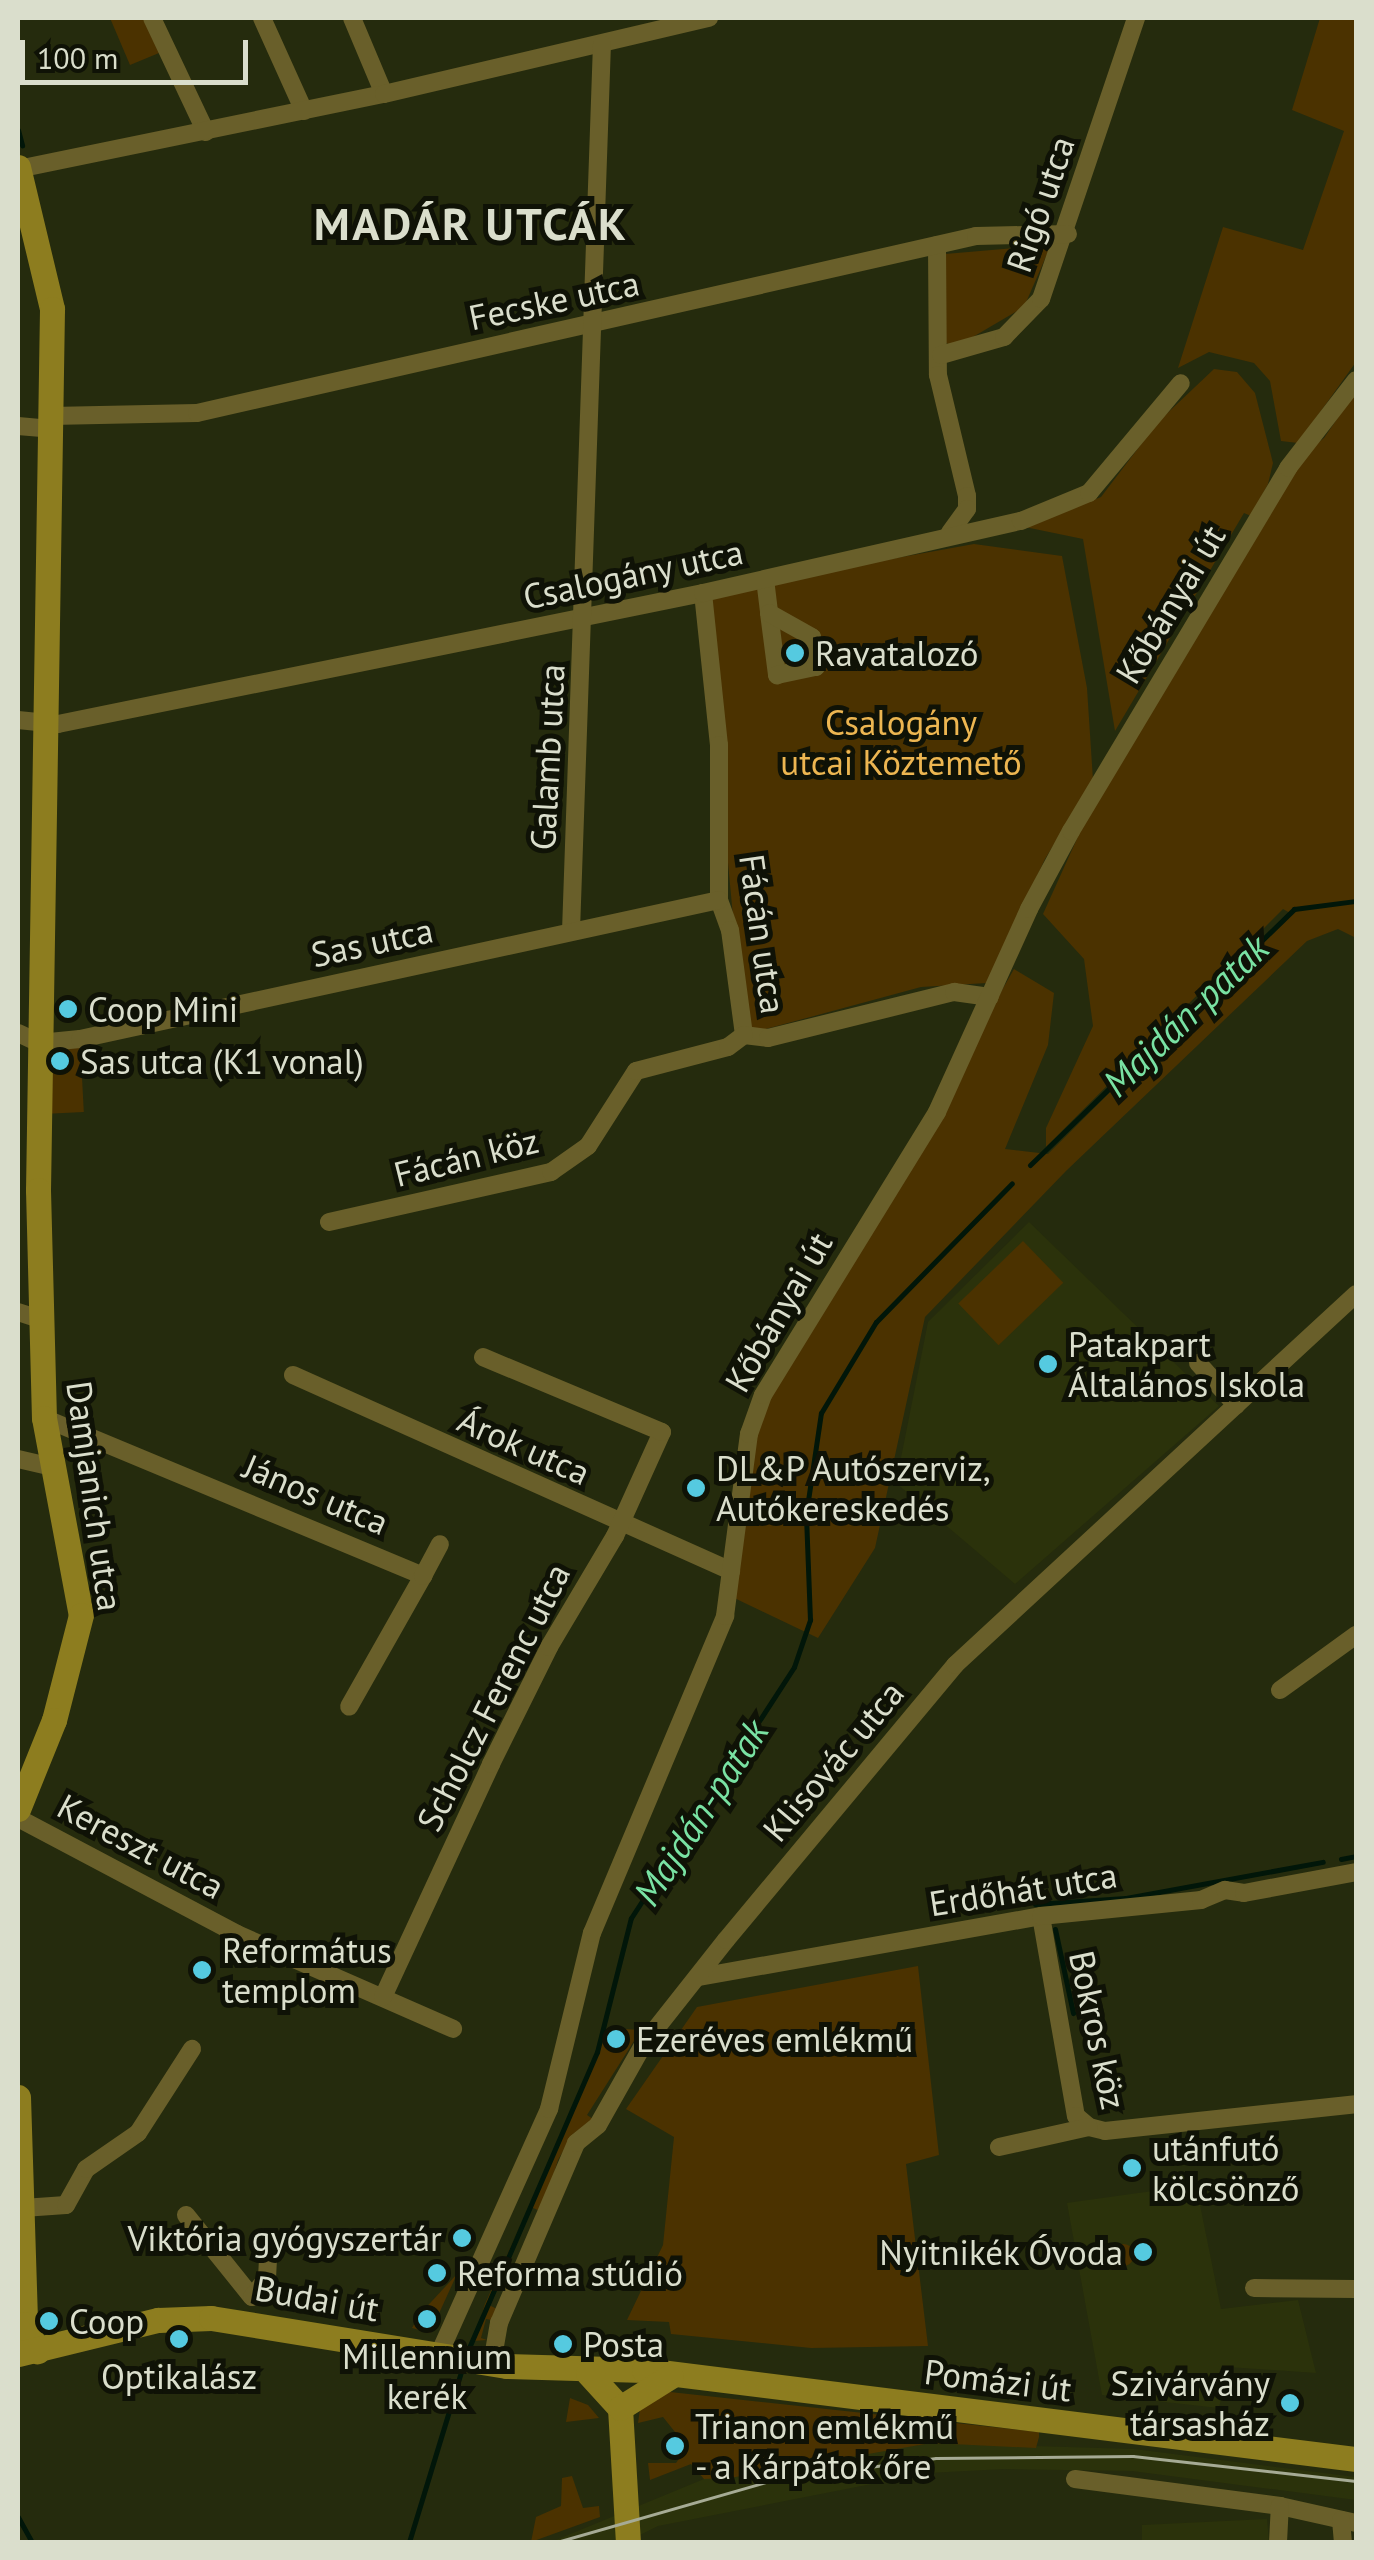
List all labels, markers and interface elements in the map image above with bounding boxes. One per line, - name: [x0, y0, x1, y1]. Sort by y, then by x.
- scale bar: [25, 20, 252, 82]
- text: 100 m: [37, 38, 118, 77]
- street label: Rigó utca: [997, 131, 1083, 277]
- district label: MADÁR UTCÁK: [314, 197, 628, 251]
- street label: Fecske utca: [465, 261, 643, 339]
- street label: Kőbányai út: [1106, 517, 1234, 691]
- street label: Csalogány utca: [519, 530, 747, 618]
- place label: Ravatalozó: [815, 632, 979, 674]
- marker: Ravatalozó: [784, 642, 806, 664]
- street label: Galamb utca: [521, 663, 573, 851]
- park label: Csalogány utcai Köztemető: [780, 701, 1022, 783]
- street label: Fácán utca: [731, 852, 795, 1016]
- street label: Sas utca: [307, 909, 437, 975]
- water label: Majdán-patak: [1093, 925, 1277, 1105]
- place label: Coop Mini: [88, 988, 238, 1030]
- marker: Coop Mini: [57, 998, 79, 1020]
- place label: Sas utca (K1 vonal): [80, 1040, 364, 1082]
- marker: Sas utca (K1 vonal): [49, 1050, 71, 1072]
- street label: Fácán köz: [389, 1119, 543, 1195]
- street label: Kőbányai út: [716, 1225, 840, 1399]
- place label: Patakpart Általános Iskola: [1068, 1323, 1305, 1405]
- marker: Patakpart Általános Iskola: [1037, 1353, 1059, 1375]
- street label: Damjanich utca: [58, 1378, 132, 1614]
- street label: Árok utca: [451, 1398, 597, 1494]
- street label: János utca: [237, 1445, 395, 1543]
- place label: DL&P Autószerviz, Autókereskedés: [716, 1447, 993, 1529]
- marker: DL&P Autószerviz, Autókereskedés: [685, 1477, 707, 1499]
- street label: Scholcz Ferenc utca: [407, 1556, 579, 1838]
- street label: Klisovác utca: [754, 1672, 912, 1850]
- water label: Majdán-patak: [623, 1710, 777, 1914]
- street label: Kereszt utca: [51, 1785, 231, 1907]
- street label: Erdőhát utca: [926, 1853, 1120, 1925]
- place label: Református templom: [222, 1929, 392, 2011]
- street label: Bokros köz: [1061, 1947, 1135, 2113]
- marker: Református templom: [191, 1959, 213, 1981]
- place label: Ezeréves emlékmű: [636, 2018, 913, 2060]
- marker: Ezeréves emlékmű: [605, 2028, 627, 2050]
- place label: utánfutó kölcsönző: [1152, 2127, 1300, 2209]
- marker: utánfutó kölcsönző: [1121, 2157, 1143, 2179]
- place label: Viktória gyógyszertár: [127, 2217, 442, 2259]
- marker: Viktória gyógyszertár: [451, 2227, 473, 2249]
- place label: Nyitnikék Óvoda: [878, 2231, 1123, 2273]
- marker: Nyitnikék Óvoda: [1132, 2241, 1154, 2263]
- place label: Reforma stúdió: [457, 2252, 683, 2294]
- marker: Reforma stúdió: [426, 2262, 448, 2284]
- street label: Budai út: [252, 2266, 382, 2330]
- place label: Coop: [69, 2300, 144, 2342]
- marker: Millennium kerék: [416, 2308, 438, 2330]
- marker: Coop: [38, 2310, 60, 2332]
- place label: Posta: [583, 2323, 664, 2365]
- marker: Optikalász: [168, 2328, 190, 2350]
- marker: Posta: [552, 2333, 574, 2355]
- place label: Millennium kerék: [342, 2335, 512, 2417]
- street label: Pomázi út: [922, 2350, 1074, 2410]
- place label: Optikalász: [101, 2355, 257, 2397]
- place label: Szivárvány társasház: [1111, 2362, 1270, 2444]
- marker: Szivárvány társasház: [1279, 2392, 1301, 2414]
- place label: Trianon emlékmű - a Kárpátok őre: [695, 2405, 954, 2487]
- marker: Trianon emlékmű - a Kárpátok őre: [664, 2435, 686, 2457]

